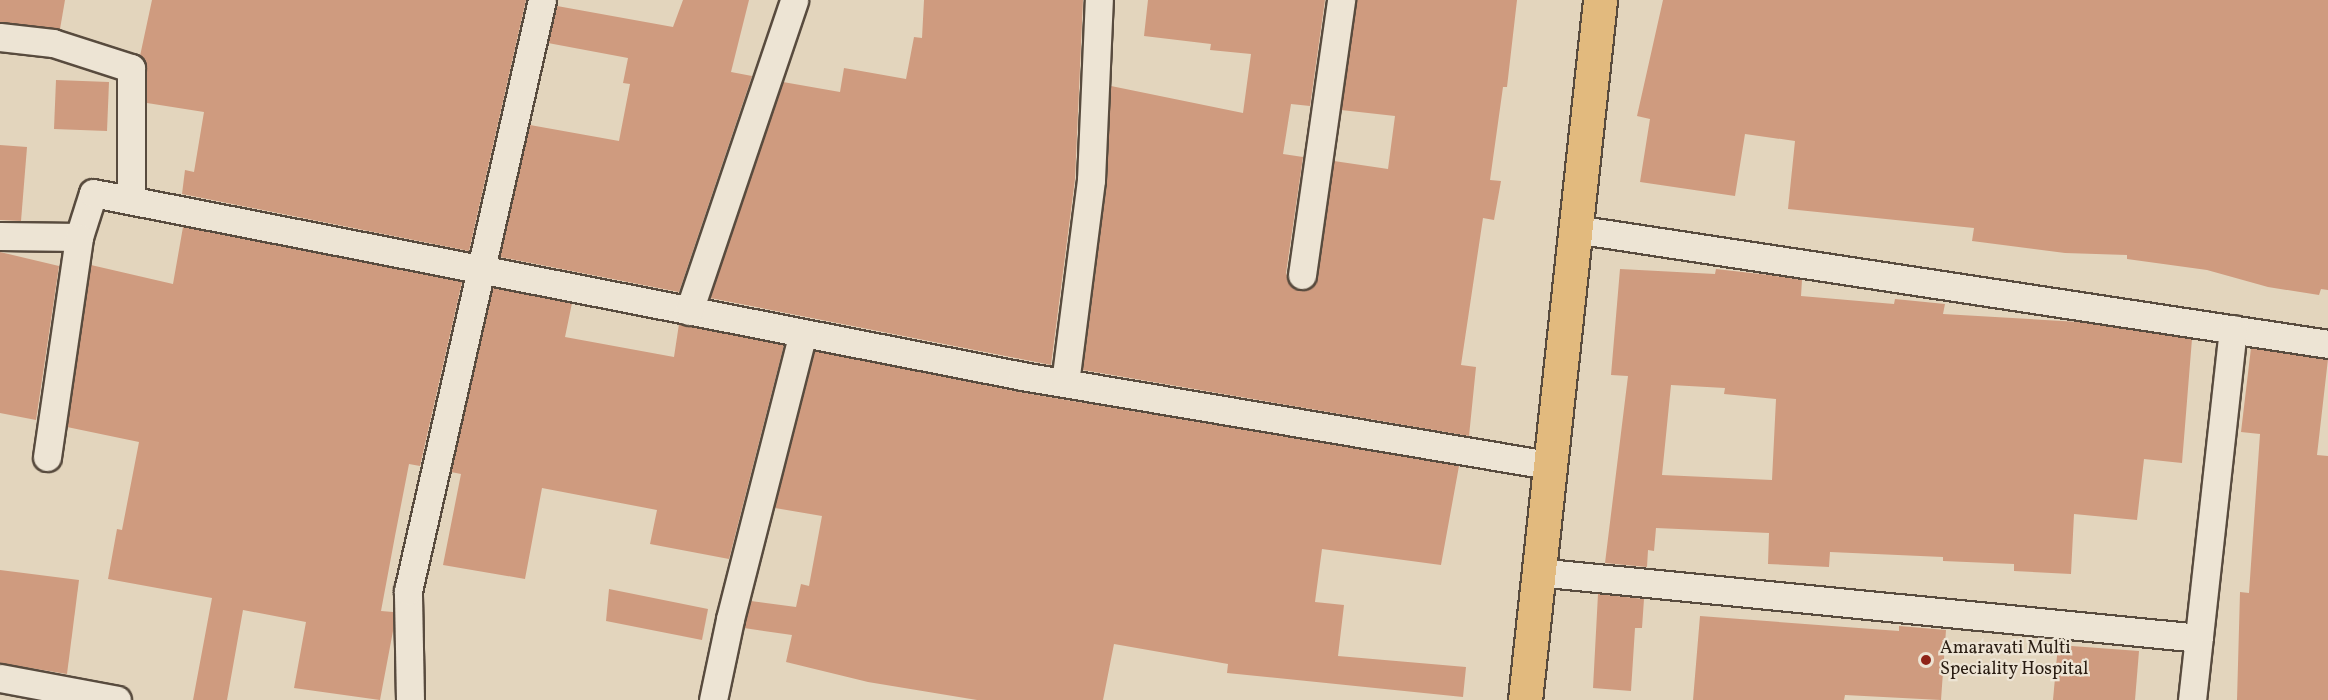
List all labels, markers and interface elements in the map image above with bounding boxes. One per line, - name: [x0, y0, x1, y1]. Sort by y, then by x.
- place label: Amaravati Multi Speciality Hospital: [1940, 639, 2089, 682]
- marker: Amaravati Multi Speciality Hospital: [1917, 651, 1935, 669]

